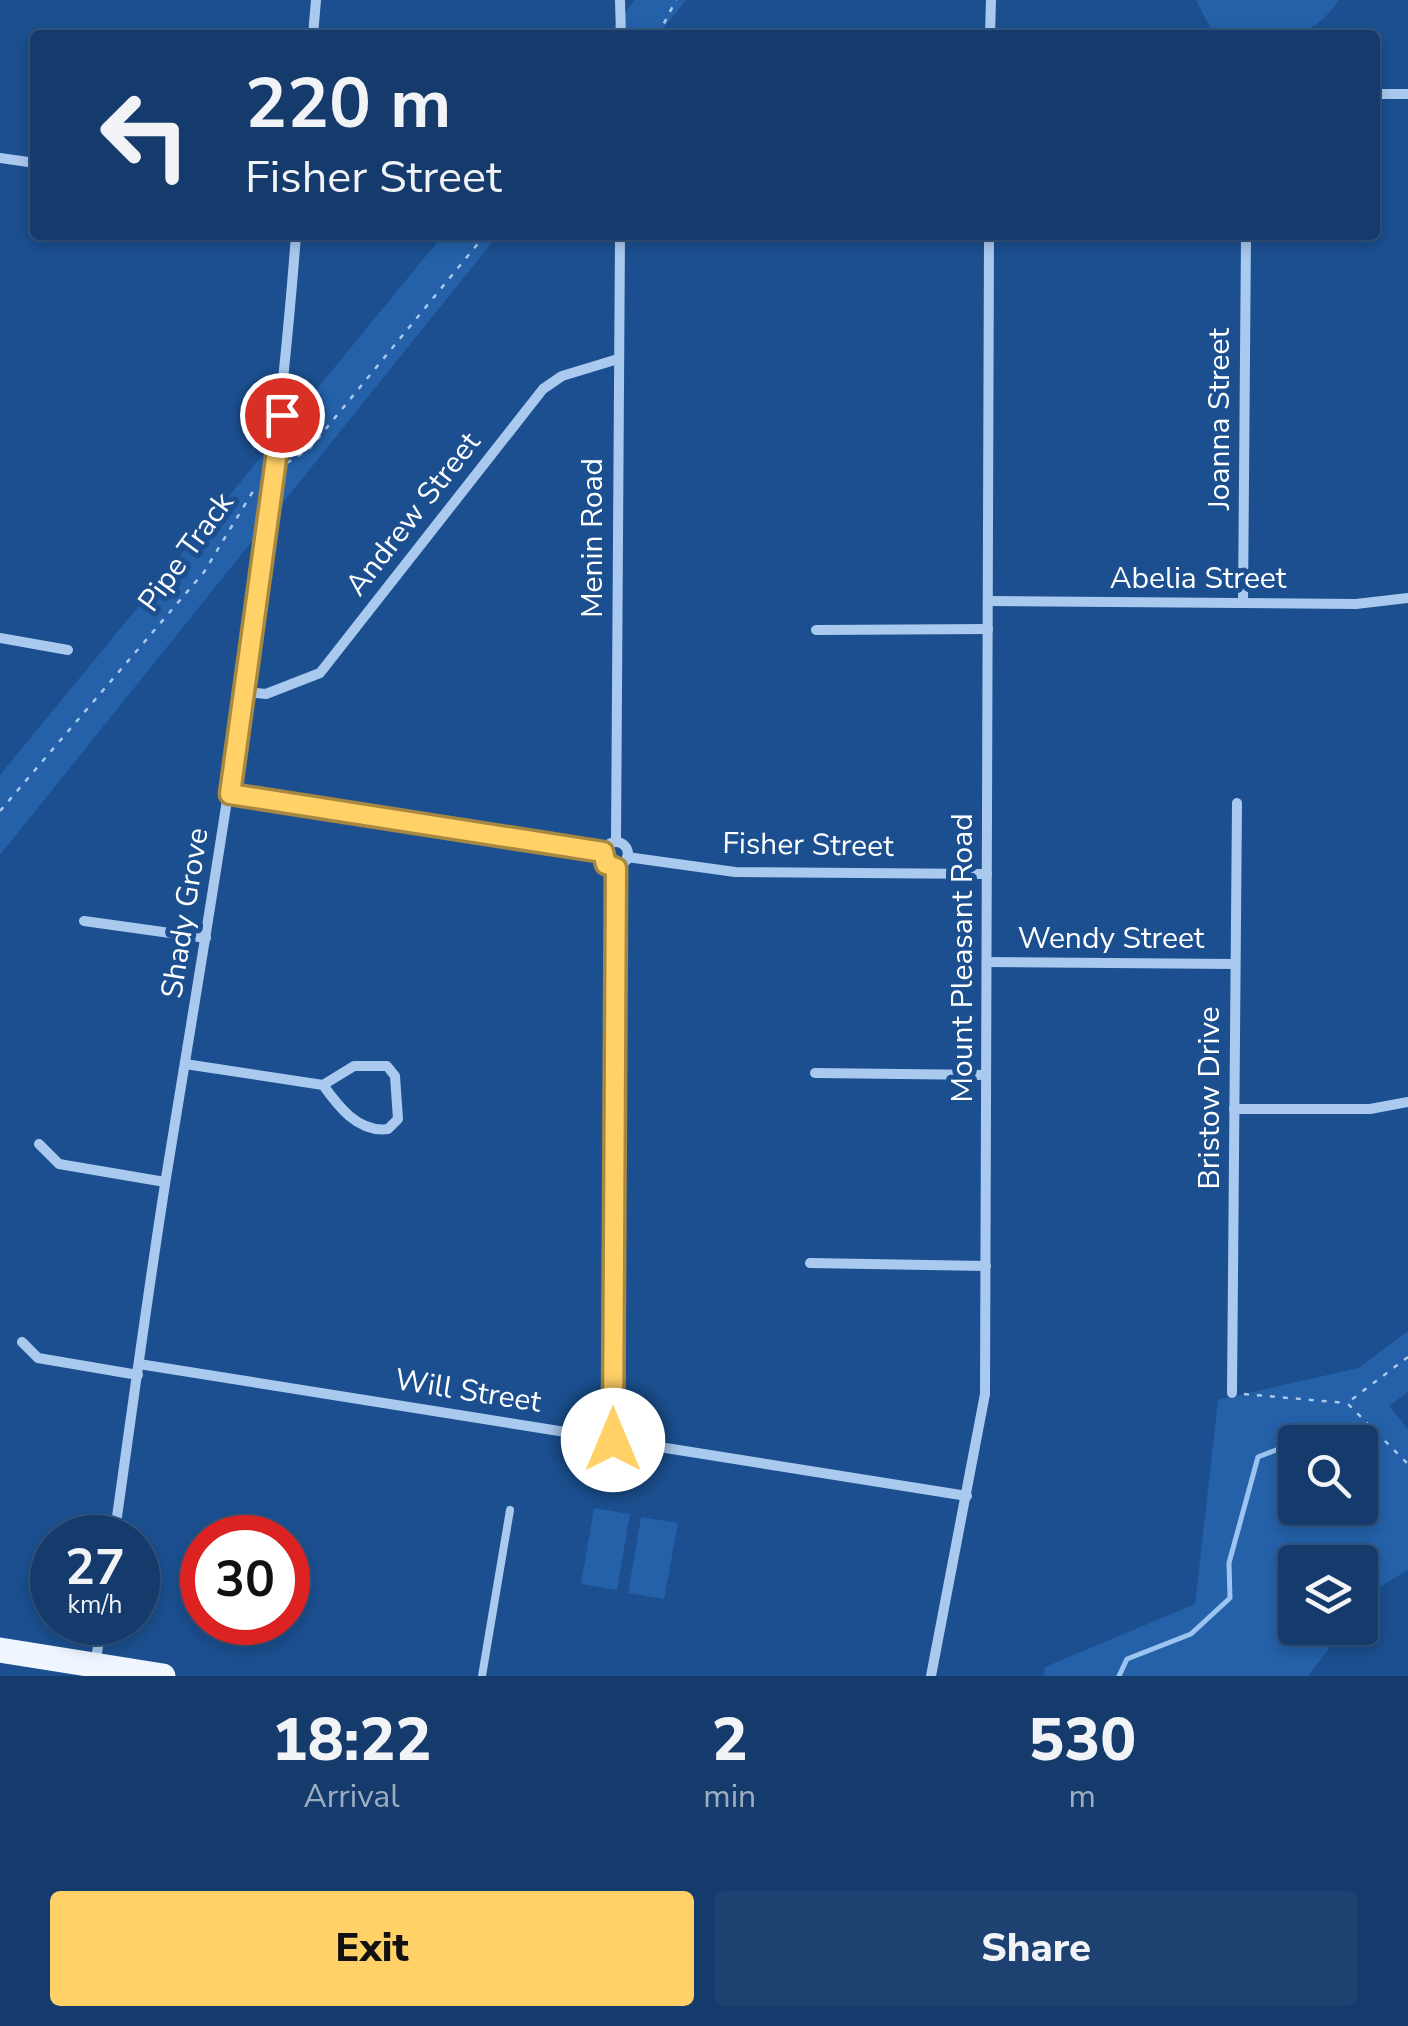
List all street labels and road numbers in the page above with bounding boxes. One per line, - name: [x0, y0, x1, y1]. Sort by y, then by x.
- street label: Joanna Street: [1199, 328, 1240, 511]
- street label: Andrew Street: [336, 423, 490, 604]
- street label: Menin Road: [572, 458, 613, 618]
- street label: Pipe Track: [129, 483, 244, 620]
- street label: Abelia Street: [1110, 558, 1287, 599]
- street label: Mount Pleasant Road: [942, 813, 983, 1103]
- street label: Fisher Street: [722, 823, 894, 867]
- street label: Shady Grove: [151, 825, 219, 1001]
- street label: Wendy Street: [1018, 918, 1205, 959]
- street label: Bristow Drive: [1189, 1006, 1230, 1190]
- street label: Will Street: [392, 1359, 544, 1423]

